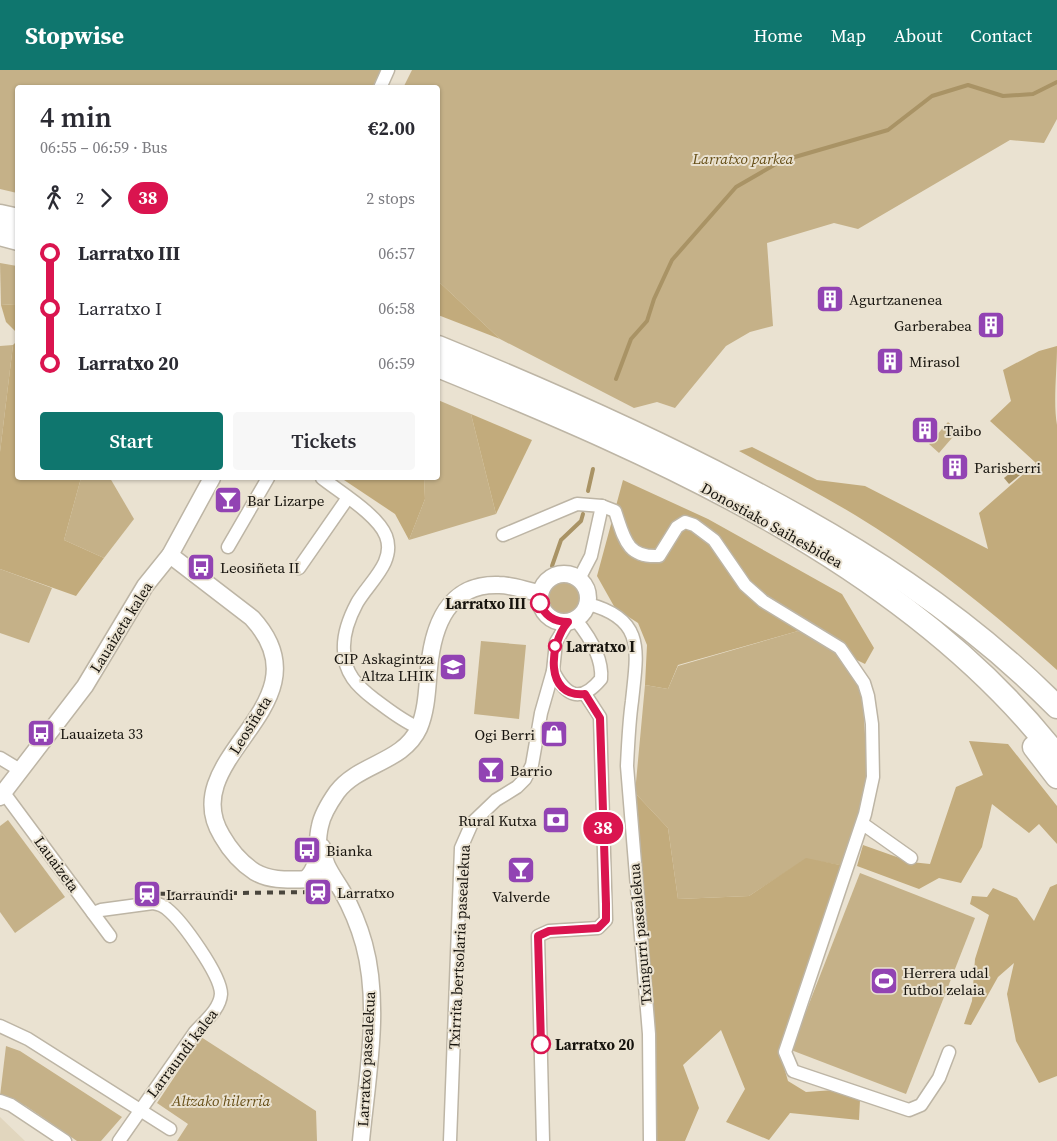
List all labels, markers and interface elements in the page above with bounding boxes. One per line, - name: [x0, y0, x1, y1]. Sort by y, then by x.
- text: Stopwise: [25, 19, 124, 52]
- text: Home: [754, 23, 803, 48]
- text: Map: [831, 23, 866, 48]
- text: About: [894, 23, 942, 48]
- text: Contact: [970, 23, 1032, 48]
- text: 4 min: [40, 98, 112, 136]
- text: €2.00: [368, 115, 415, 141]
- text: 06:55 – 06:59 · Bus: [40, 136, 168, 158]
- park label: Larratxo parkea: [692, 148, 794, 169]
- icon: walk: [40, 184, 68, 212]
- icon: forward: [92, 184, 120, 212]
- text: 38: [138, 185, 158, 210]
- text: 2: [76, 187, 84, 209]
- text: 2 stops: [366, 187, 415, 209]
- text: Larratxo III: [78, 240, 180, 266]
- text: 06:57: [378, 242, 415, 264]
- building icon: Agurtzanenea: [815, 284, 845, 314]
- place label: Agurtzanenea: [849, 289, 943, 310]
- text: Larratxo I: [78, 295, 162, 321]
- text: 06:58: [378, 297, 415, 319]
- building icon: Garberabea: [976, 310, 1006, 340]
- place label: Garberabea: [894, 315, 972, 336]
- building icon: Mirasol: [875, 346, 905, 376]
- text: Larratxo 20: [78, 350, 179, 376]
- place label: Mirasol: [909, 351, 960, 372]
- text: 06:59: [378, 352, 415, 374]
- button: Start: [40, 412, 223, 470]
- button: Tickets: [233, 412, 415, 470]
- building icon: Taibo: [910, 415, 940, 445]
- place label: Taibo: [944, 420, 981, 441]
- building icon: Parisberri: [940, 452, 970, 482]
- place label: Parisberri: [974, 457, 1041, 478]
- street label: Donostiako Saihesbidea: [697, 477, 847, 573]
- bar icon: Bar Lizarpe: [213, 485, 243, 515]
- place label: Bar Lizarpe: [247, 490, 325, 511]
- bus stop icon: Leosiñeta II: [186, 552, 216, 582]
- place label: Leosiñeta II: [220, 557, 300, 578]
- street label: Lauaizeta kalea: [85, 577, 157, 676]
- place label: Larratxo III: [445, 593, 526, 614]
- marker: Larratxo III: [530, 593, 550, 613]
- place label: Larratxo I: [566, 636, 635, 657]
- marker: Larratxo I: [548, 639, 562, 653]
- place label: CIP Askagintza Altza LHIK: [334, 648, 434, 686]
- school or university icon: CIP Askagintza Altza LHIK: [438, 652, 468, 682]
- street label: Leosiñeta: [224, 692, 276, 758]
- bus stop icon: Lauaizeta 33: [26, 718, 56, 748]
- shop icon: Ogi Berri: [539, 719, 569, 749]
- place label: Lauaizeta 33: [60, 723, 143, 744]
- place label: Ogi Berri: [474, 724, 535, 745]
- bar icon: Barrio: [476, 755, 506, 785]
- place label: Barrio: [510, 760, 552, 781]
- bank icon: Rural Kutxa: [541, 805, 571, 835]
- place label: Rural Kutxa: [458, 810, 537, 831]
- line badge: 38: [580, 812, 626, 844]
- text: 38: [593, 815, 613, 840]
- street label: Lauaizeta: [30, 832, 85, 897]
- bus stop icon: Bianka: [292, 835, 322, 865]
- place label: Bianka: [326, 840, 373, 861]
- street label: Txirrita bertsolaria pasealekua: [443, 844, 475, 1050]
- bar icon: Valverde: [506, 855, 536, 885]
- street label: Txingurri pasealekua: [623, 862, 657, 1006]
- station icon: Larratxo: [303, 877, 333, 907]
- station icon: Larraundi: [132, 879, 162, 909]
- place label: Larratxo: [337, 882, 394, 903]
- place label: Larraundi: [166, 884, 233, 905]
- place label: Valverde: [492, 886, 550, 907]
- place label: Herrera udal futbol zelaia: [903, 962, 989, 1000]
- sports icon: Herrera udal futbol zelaia: [869, 966, 899, 996]
- street label: Larratxo pasealekua: [352, 990, 380, 1127]
- street label: Larraundi kalea: [142, 1004, 223, 1102]
- marker: Larratxo 20: [531, 1034, 551, 1054]
- place label: Larratxo 20: [555, 1034, 635, 1055]
- park label: Altzako hilerria: [171, 1090, 270, 1111]

